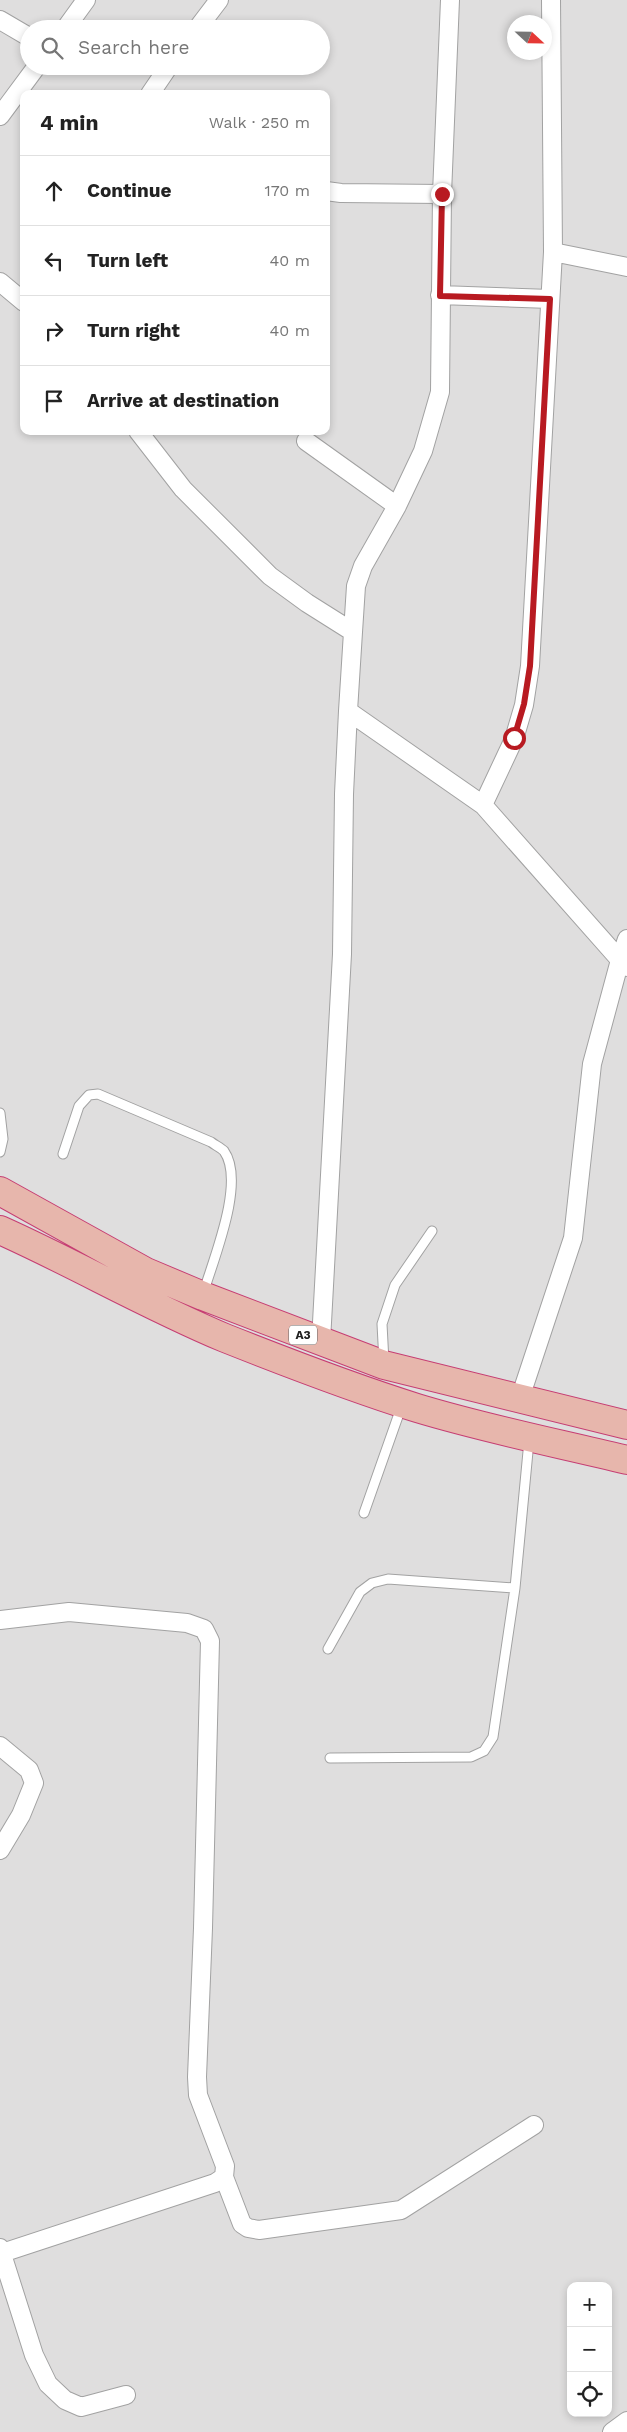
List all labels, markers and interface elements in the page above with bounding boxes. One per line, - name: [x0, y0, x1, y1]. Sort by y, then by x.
- north arrow: [507, 15, 552, 60]
- search box: [20, 20, 330, 75]
- icon: search: [38, 34, 66, 62]
- text: Search here: [78, 36, 189, 59]
- text: 4 min: [40, 110, 98, 135]
- text: Walk · 250 m: [209, 113, 310, 132]
- icon: ahead: [40, 177, 68, 205]
- text: Continue: [87, 179, 171, 202]
- text: 170 m: [264, 181, 310, 200]
- route end: [431, 183, 454, 206]
- icon: left: [40, 247, 68, 275]
- text: Turn left: [87, 249, 168, 272]
- text: 40 m: [270, 251, 310, 270]
- icon: right: [40, 317, 68, 345]
- text: Turn right: [87, 319, 180, 342]
- text: 40 m: [270, 321, 310, 340]
- icon: arrive: [40, 387, 68, 415]
- text: Arrive at destination: [87, 389, 279, 412]
- route start: [503, 727, 526, 750]
- road number: A3: [289, 1326, 317, 1344]
- map controls: [567, 2282, 612, 2417]
- button: +: [567, 2282, 612, 2327]
- button: −: [567, 2327, 612, 2372]
- button: locate: [567, 2372, 612, 2417]

